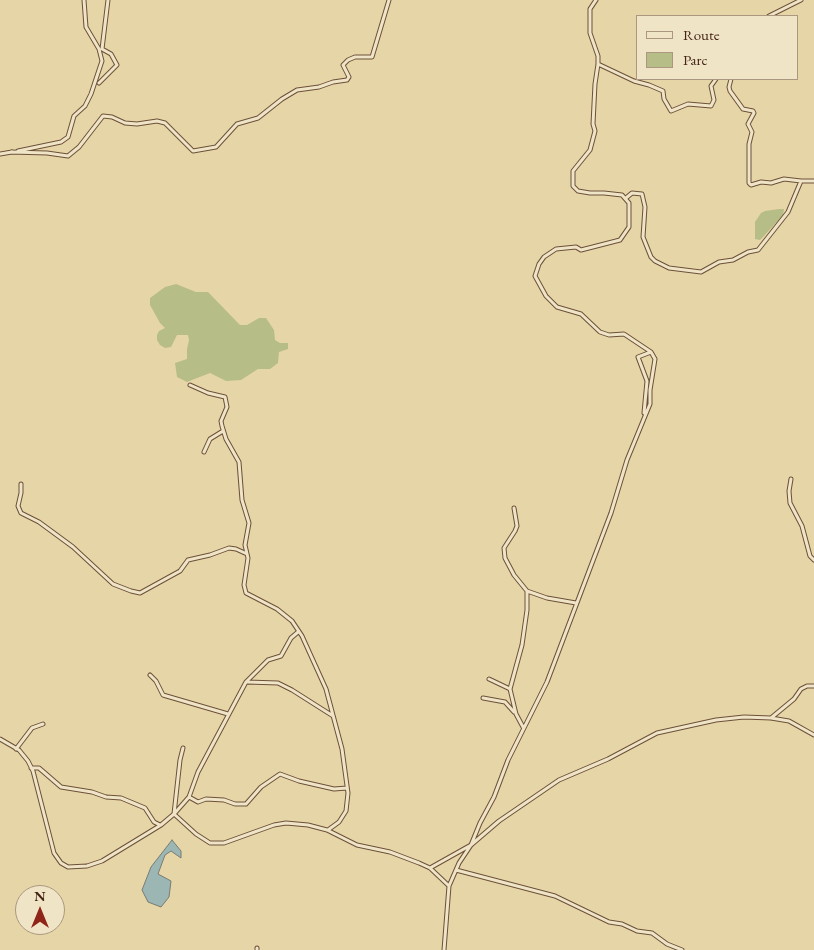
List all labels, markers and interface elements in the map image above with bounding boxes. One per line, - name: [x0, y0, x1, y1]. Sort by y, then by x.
- legend: [636, 15, 799, 80]
- text: Route: [683, 25, 720, 44]
- text: Parc: [683, 50, 708, 69]
- north arrow: [15, 885, 65, 935]
- text: N: [34, 887, 46, 905]

